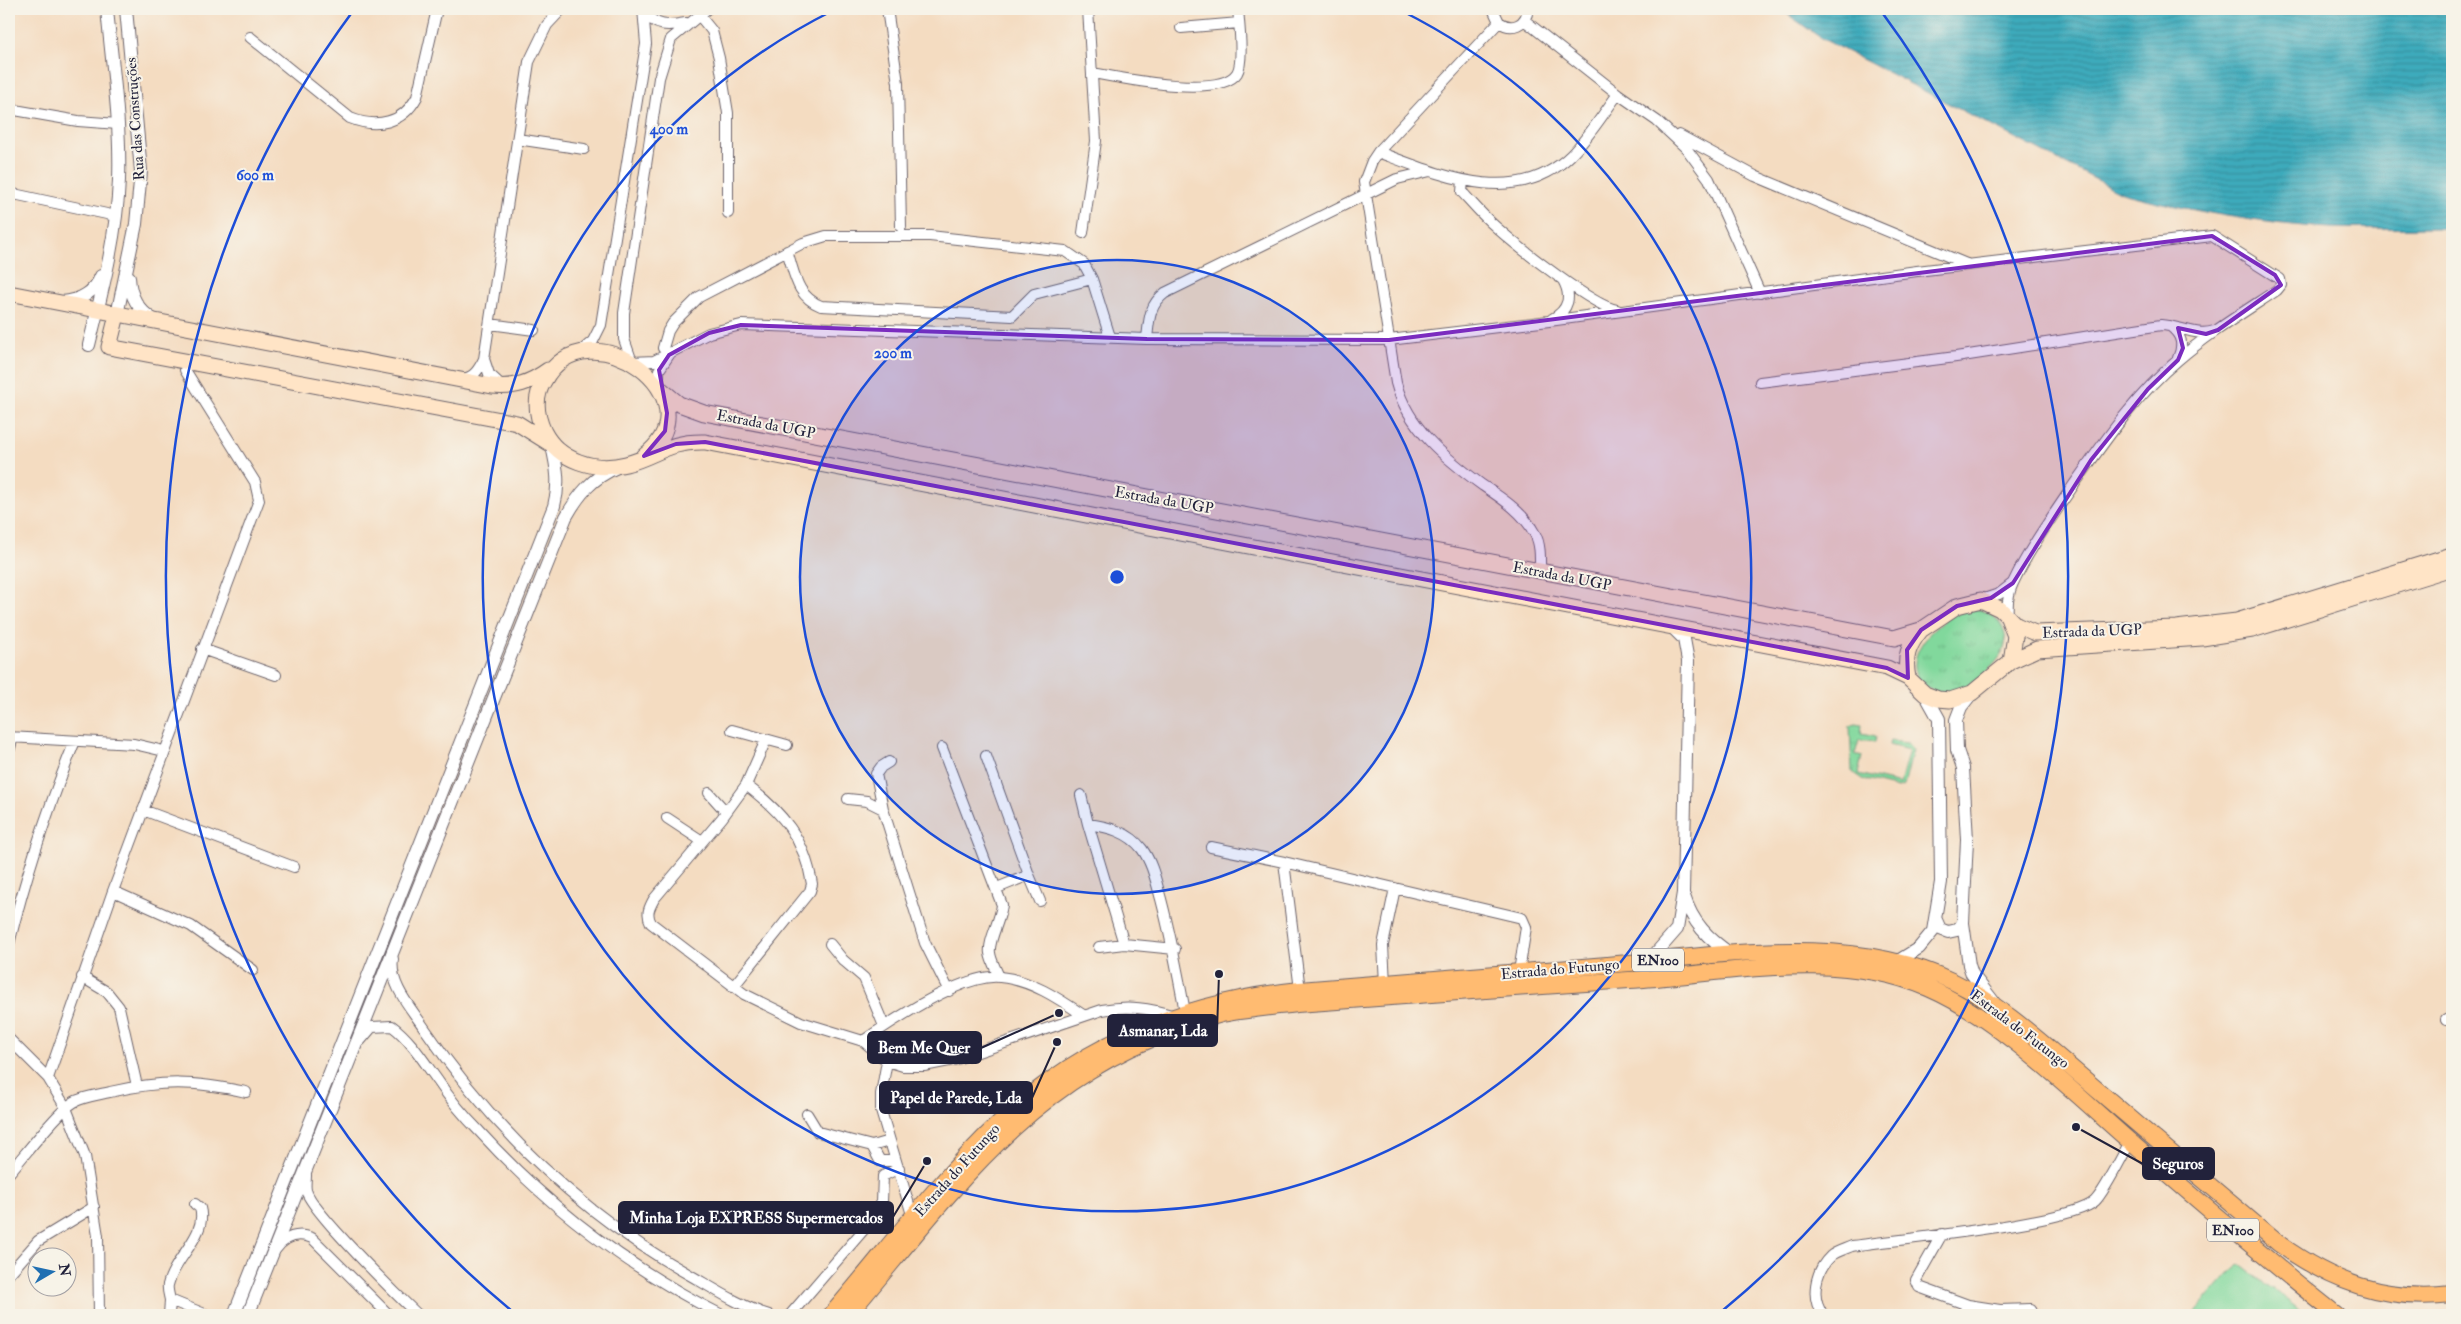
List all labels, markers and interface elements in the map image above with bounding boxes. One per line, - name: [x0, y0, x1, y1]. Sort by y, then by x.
- street label: Rua das Construções: [122, 57, 149, 181]
- text: 400 m: [649, 120, 688, 139]
- text: 600 m: [236, 166, 274, 185]
- text: 200 m: [874, 344, 912, 363]
- street label: Estrada da UGP: [715, 406, 817, 443]
- street label: Estrada da UGP: [1113, 482, 1215, 519]
- street label: Estrada da UGP: [1511, 558, 1613, 595]
- centre of rings: [1108, 568, 1126, 586]
- street label: Estrada da UGP: [2042, 620, 2142, 643]
- road number: EN100: [1632, 948, 1684, 972]
- street label: Estrada do Futungo: [1500, 955, 1620, 984]
- street label: Estrada do Futungo: [1967, 986, 2073, 1073]
- callout: Asmanar, Lda: [1108, 1015, 1217, 1046]
- text: Asmanar, Lda: [1118, 1021, 1208, 1041]
- callout: Bem Me Quer: [868, 1032, 981, 1063]
- text: Bem Me Quer: [878, 1038, 971, 1058]
- callout: Papel de Parede, Lda: [880, 1082, 1032, 1113]
- text: Papel de Parede, Lda: [890, 1088, 1022, 1109]
- street label: Estrada do Futungo: [911, 1120, 1004, 1221]
- callout: Seguros: [2143, 1148, 2214, 1179]
- text: Seguros: [2153, 1154, 2204, 1175]
- callout: Minha Loja EXPRESS Supermercados: [619, 1202, 893, 1233]
- text: Minha Loja EXPRESS Supermercados: [628, 1208, 883, 1229]
- road number: EN100: [2207, 1218, 2259, 1242]
- north arrow: [28, 1246, 78, 1296]
- text: N: [55, 1262, 74, 1278]

